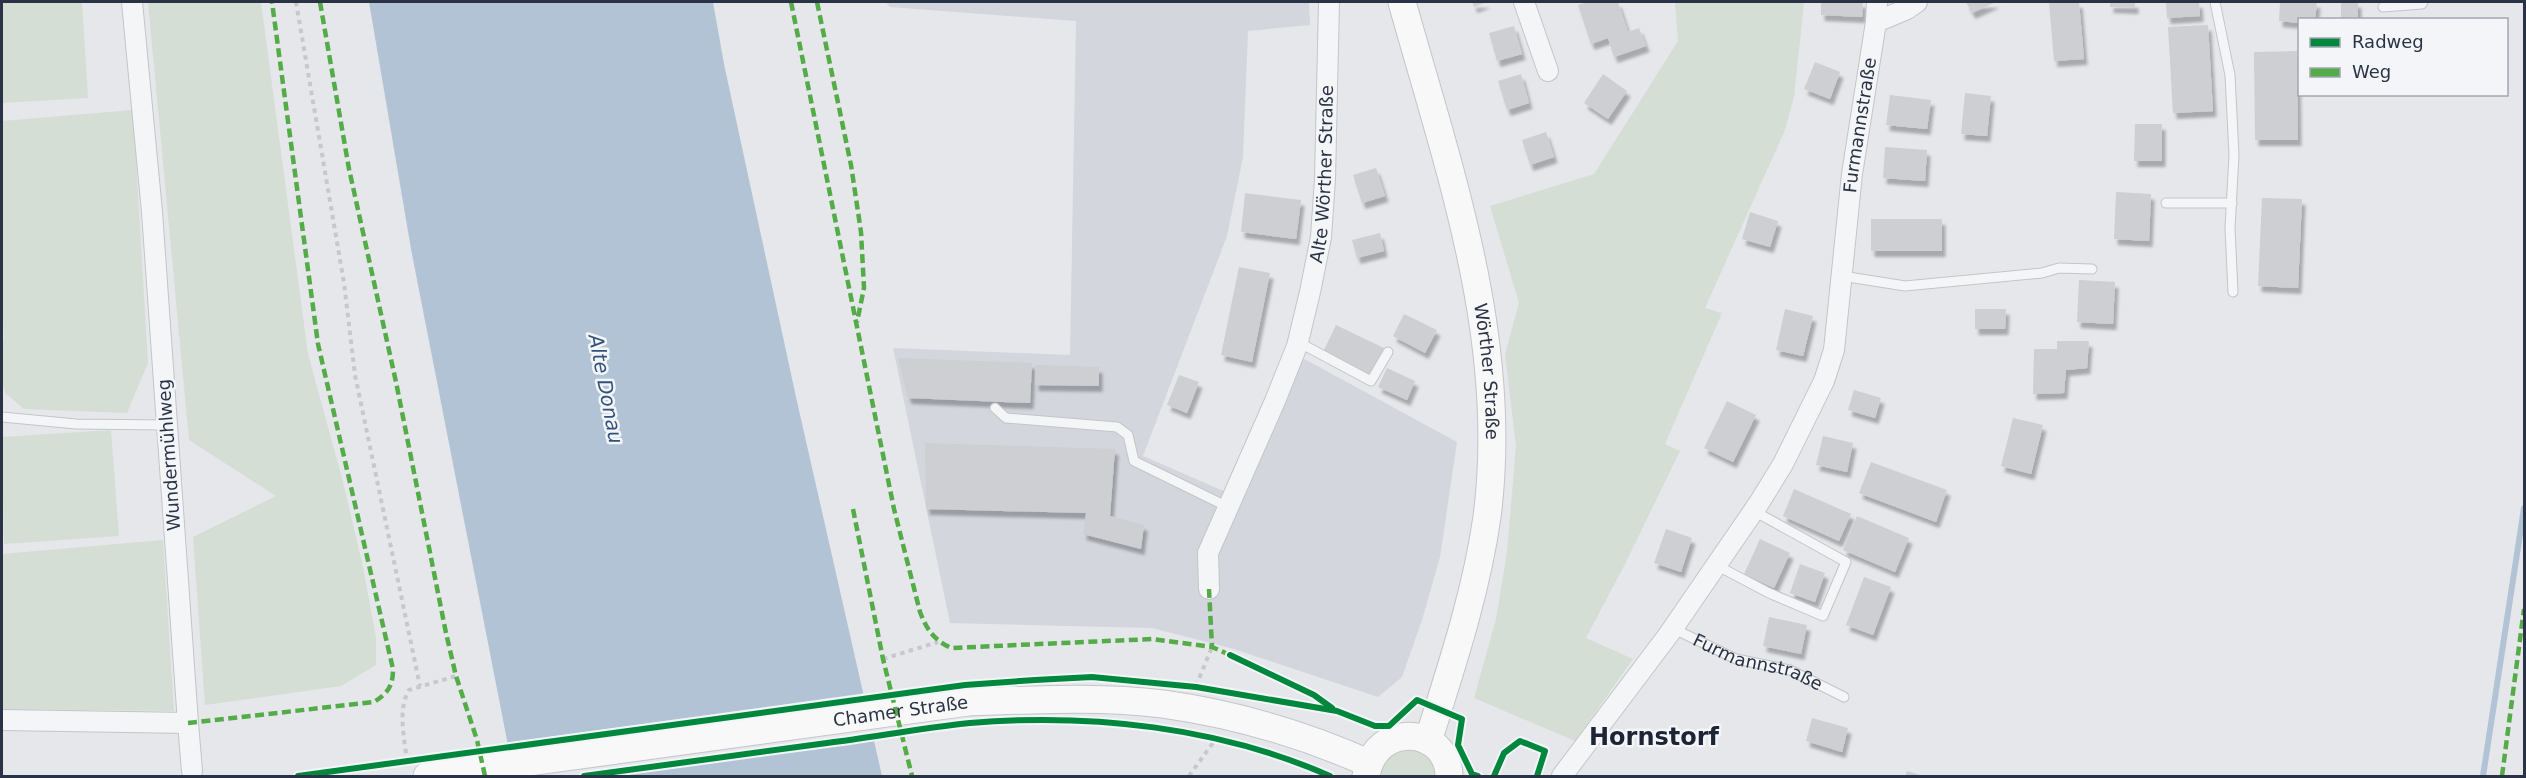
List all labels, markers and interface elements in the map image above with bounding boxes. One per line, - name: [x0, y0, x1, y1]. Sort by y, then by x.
- legend: [2298, 18, 2508, 96]
- text: Radweg: [2352, 31, 2424, 52]
- street label: Furmannstraße: [1839, 56, 1880, 194]
- text: Weg: [2352, 61, 2391, 82]
- street label: Alte Wörther Straße: [1305, 85, 1337, 265]
- street label: Wörther Straße: [1470, 302, 1503, 440]
- water label: Alte Donau: [583, 330, 628, 446]
- street label: Wundermühlweg: [153, 378, 184, 532]
- street label: Furmannstraße: [1690, 629, 1826, 695]
- street label: Chamer Straße: [832, 691, 969, 730]
- district label: Hornstorf: [1589, 723, 1720, 751]

